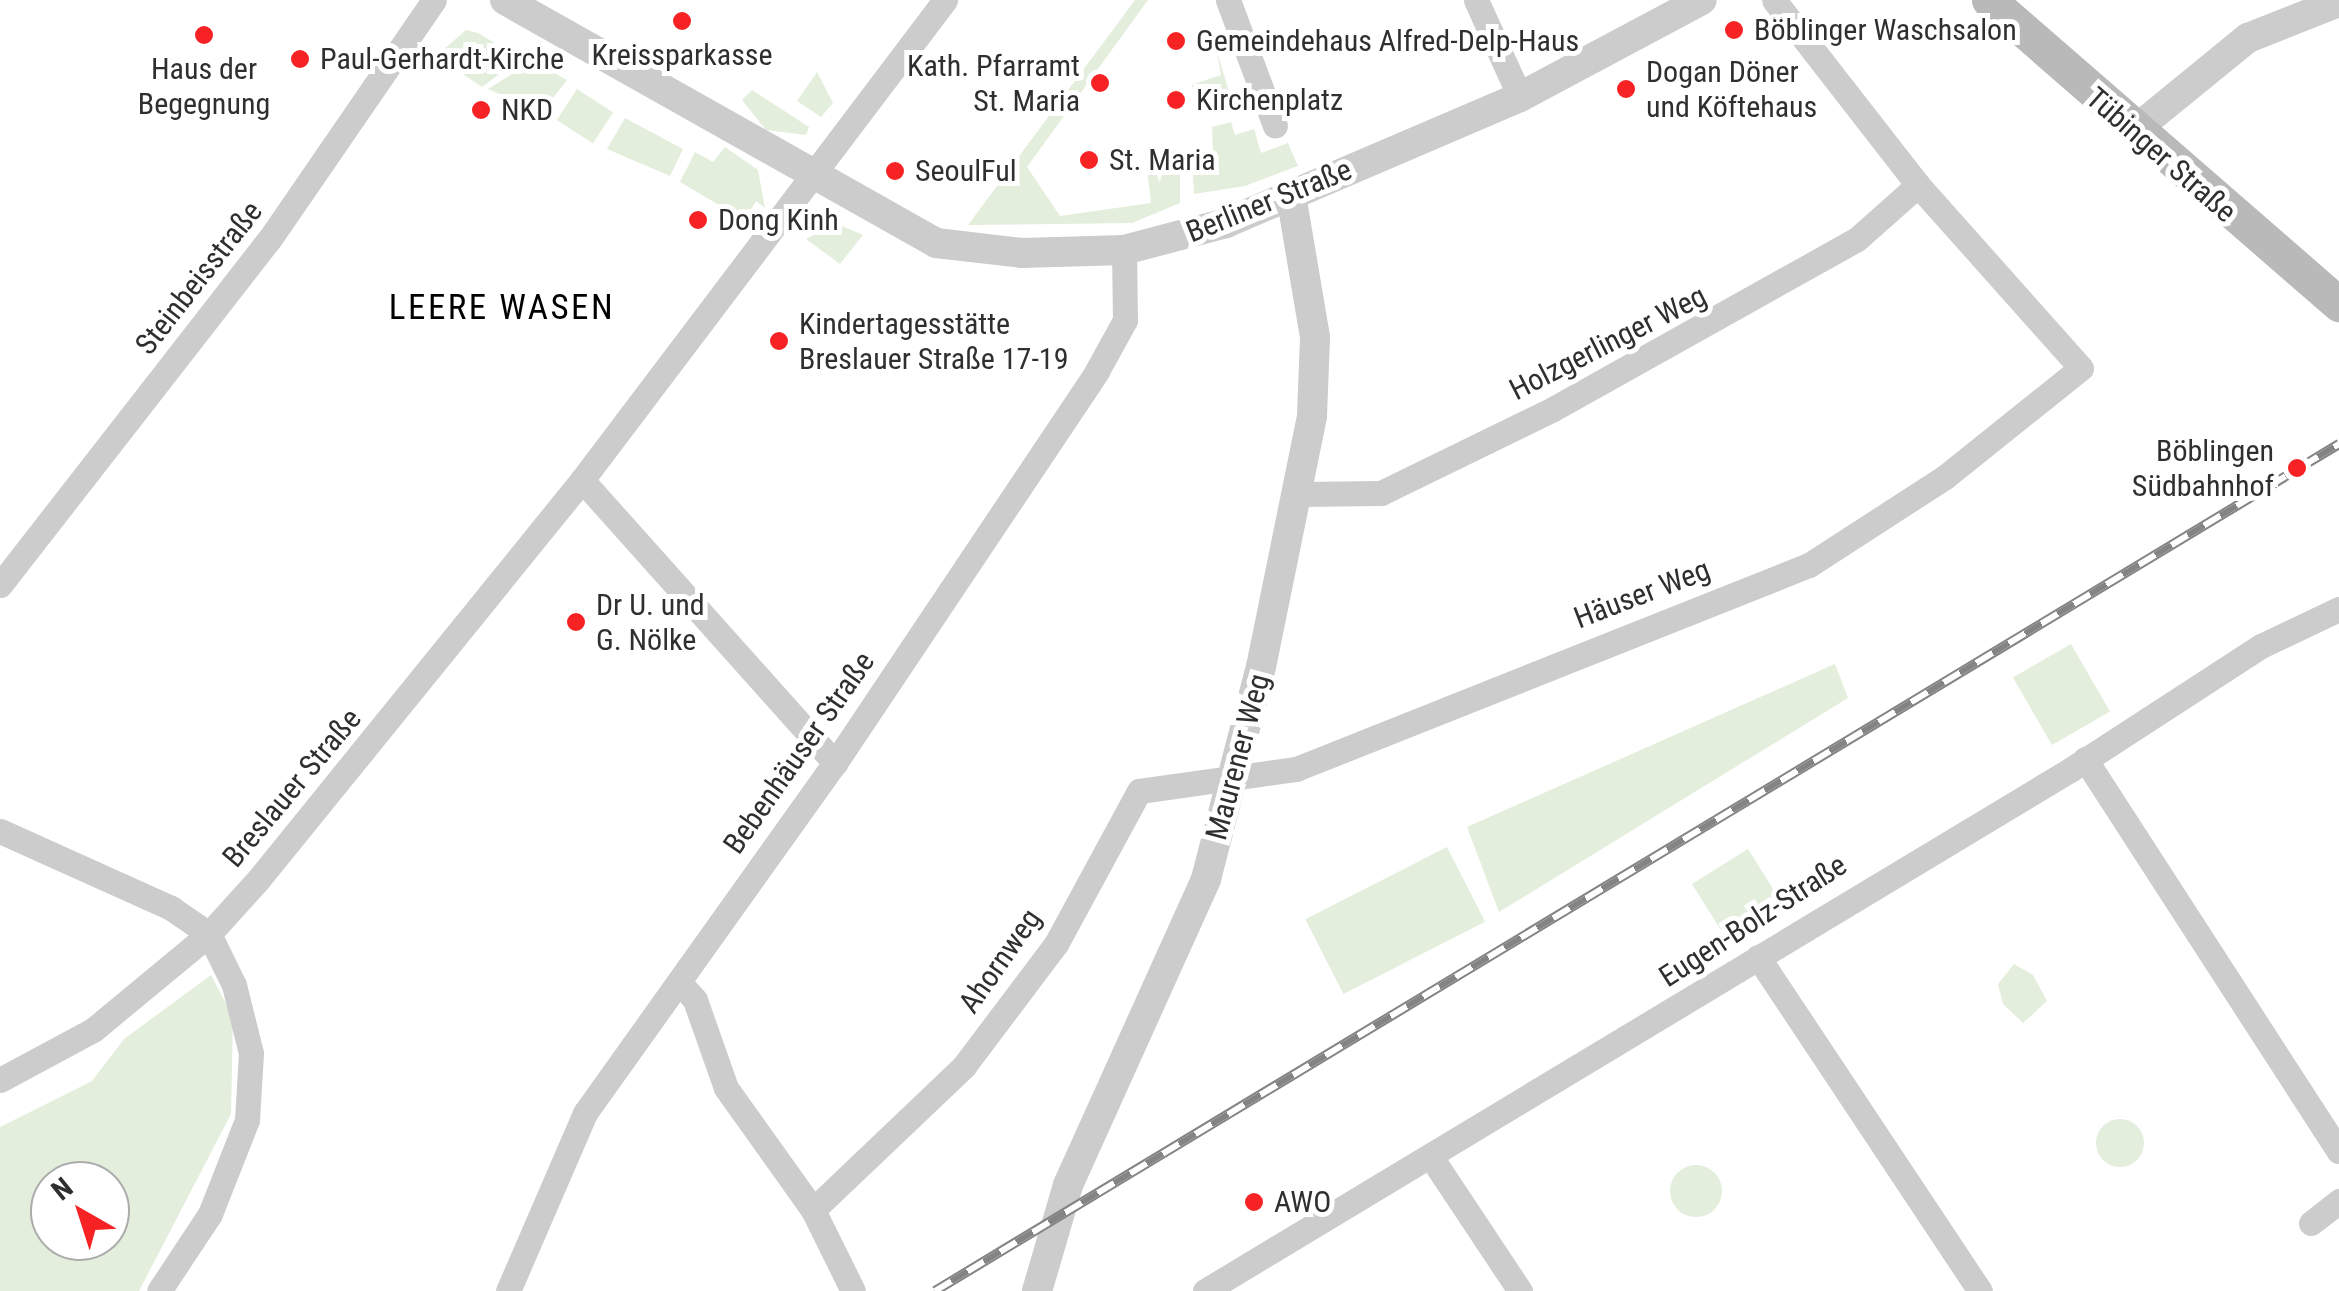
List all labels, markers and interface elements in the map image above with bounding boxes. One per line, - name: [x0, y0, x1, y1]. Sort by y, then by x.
- marker: Kreissparkasse: [671, 10, 693, 32]
- place label: Böblinger Waschsalon: [1754, 12, 2017, 48]
- marker: Böblinger Waschsalon: [1723, 19, 1745, 41]
- place label: Gemeindehaus Alfred-Delp-Haus: [1196, 23, 1579, 59]
- marker: Haus der Begegnung: [193, 24, 215, 46]
- marker: Gemeindehaus Alfred-Delp-Haus: [1165, 30, 1187, 52]
- place label: Kreissparkasse: [591, 37, 773, 73]
- place label: Paul-Gerhardt-Kirche: [320, 41, 564, 77]
- marker: Paul-Gerhardt-Kirche: [289, 48, 311, 70]
- place label: Kath. Pfarramt St. Maria: [907, 48, 1080, 118]
- place label: Haus der Begegnung: [138, 51, 270, 122]
- place label: Dogan Döner und Köftehaus: [1646, 54, 1817, 124]
- marker: Kath. Pfarramt St. Maria: [1089, 72, 1111, 94]
- marker: Dogan Döner und Köftehaus: [1615, 78, 1637, 100]
- street label: Tübinger Straße: [2079, 80, 2243, 230]
- place label: Kirchenplatz: [1196, 82, 1343, 118]
- marker: Kirchenplatz: [1165, 89, 1187, 111]
- place label: NKD: [501, 92, 553, 128]
- marker: NKD: [470, 99, 492, 121]
- place label: St. Maria: [1109, 142, 1216, 178]
- marker: St. Maria: [1078, 149, 1100, 171]
- street label: Berliner Straße: [1181, 152, 1357, 250]
- place label: SeoulFul: [915, 153, 1017, 189]
- marker: SeoulFul: [884, 160, 906, 182]
- street label: Steinbeisstraße: [128, 194, 270, 362]
- place label: Dong Kinh: [718, 202, 839, 238]
- marker: Dong Kinh: [687, 209, 709, 231]
- street label: Holzgerlinger Weg: [1504, 278, 1712, 408]
- district label: LEERE WASEN: [389, 287, 615, 329]
- place label: Kindertagesstätte Breslauer Straße 17-19: [799, 306, 1068, 376]
- marker: Kindertagesstätte Breslauer Straße 17-19: [768, 330, 790, 352]
- place label: Böblingen Südbahnhof: [2132, 433, 2274, 504]
- marker: Böblingen Südbahnhof: [2284, 455, 2310, 481]
- street label: Häuser Weg: [1569, 552, 1715, 636]
- place label: Dr U. und G. Nölke: [596, 587, 705, 658]
- marker: Dr U. und G. Nölke: [565, 611, 587, 633]
- street label: Bebenhäuser Straße: [716, 645, 882, 861]
- street label: Maurener Weg: [1199, 670, 1277, 844]
- street label: Breslauer Straße: [215, 701, 369, 875]
- street label: Eugen-Bolz-Straße: [1653, 847, 1853, 995]
- street label: Ahornweg: [951, 902, 1049, 1020]
- north arrow: [30, 1161, 130, 1261]
- text: N: [45, 1171, 79, 1207]
- place label: AWO: [1274, 1184, 1331, 1220]
- marker: AWO: [1243, 1191, 1265, 1213]

